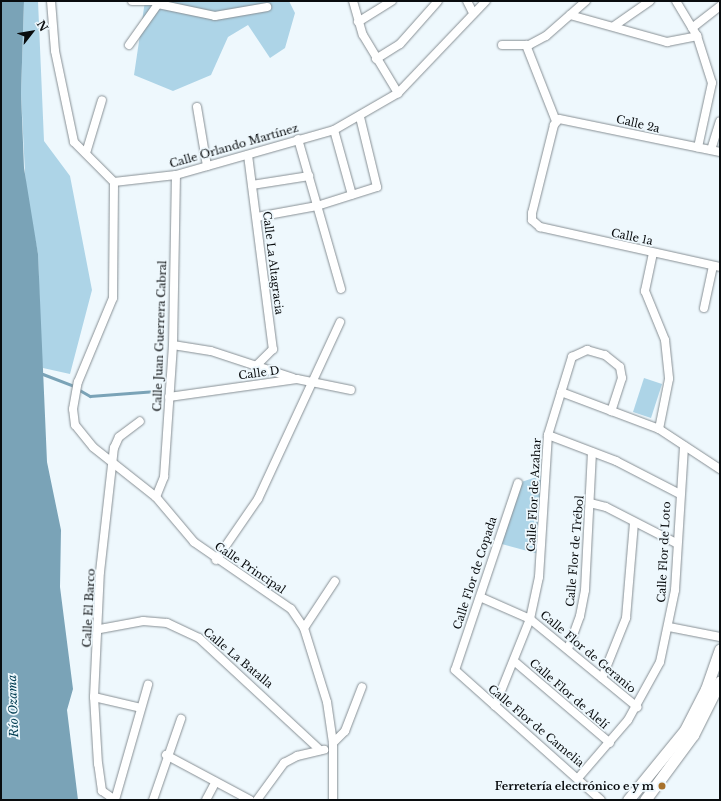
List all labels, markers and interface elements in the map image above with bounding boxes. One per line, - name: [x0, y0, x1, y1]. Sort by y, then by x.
- north arrow: [12, 12, 52, 52]
- text: N: [34, 18, 51, 34]
- street label: Calle 2a: [615, 113, 661, 135]
- street label: Calle Orlando Martínez: [168, 121, 300, 171]
- street label: Calle La Altagracia: [260, 210, 286, 316]
- street label: Calle 1a: [610, 226, 654, 248]
- street label: Calle Juan Guerrera Cabral: [151, 260, 169, 412]
- street label: Calle D: [238, 364, 280, 382]
- street label: Calle Flor de Azahar: [524, 437, 544, 553]
- street label: Calle Flor de Trébol: [564, 494, 586, 608]
- street label: Calle Flor de Loto: [655, 501, 673, 603]
- street label: Calle Flor de Copada: [450, 515, 500, 631]
- street label: Calle Principal: [212, 539, 288, 597]
- street label: Calle El Barco: [80, 568, 98, 648]
- street label: Calle Flor de Geranio: [538, 608, 638, 696]
- street label: Calle La Batalla: [201, 625, 275, 691]
- street label: Calle Flor de Alelí: [527, 656, 611, 732]
- water label: Río Ozama: [5, 674, 21, 738]
- street label: Calle Flor de Camelia: [485, 682, 587, 770]
- place label: Ferretería electrónico e y m: [494, 779, 654, 793]
- marker: Ferretería electrónico e y m: [657, 781, 667, 791]

